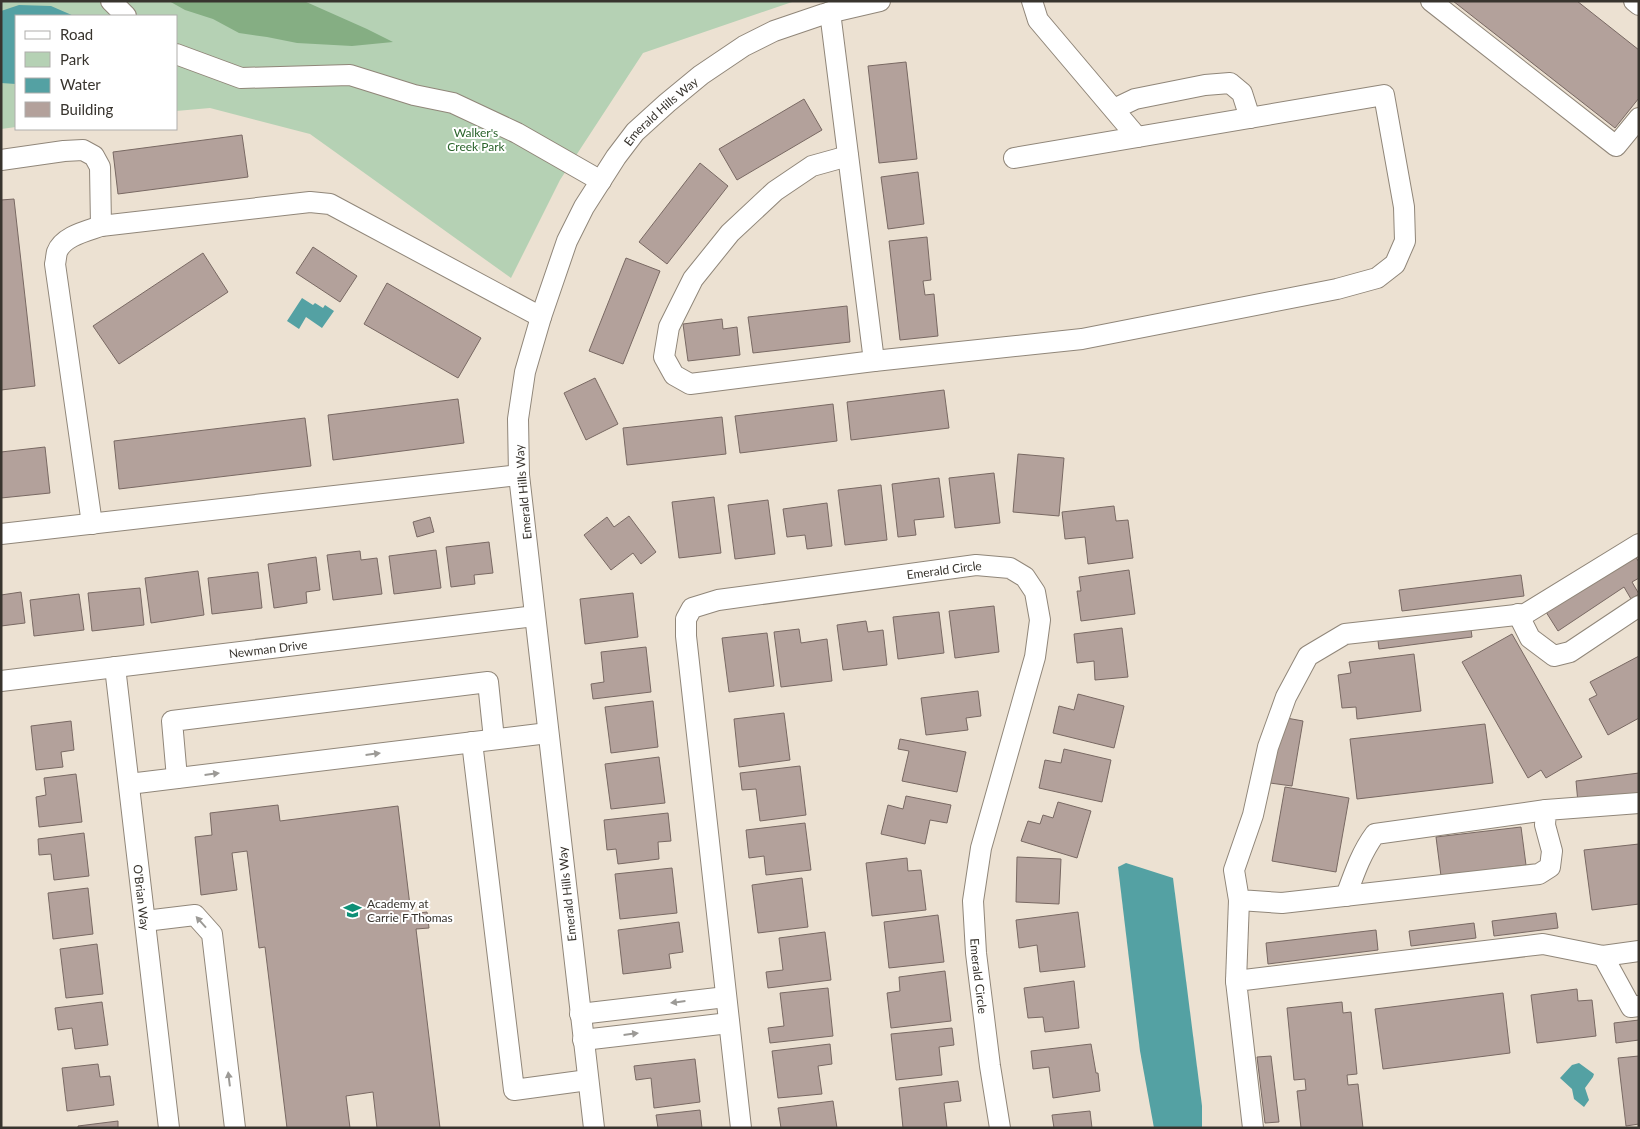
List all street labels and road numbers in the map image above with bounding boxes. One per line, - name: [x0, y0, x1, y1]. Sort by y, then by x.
- street label: Emerald Hills Way: [620, 73, 701, 148]
- street label: Emerald Hills Way: [511, 443, 535, 540]
- street label: Emerald Circle: [906, 557, 982, 582]
- street label: Newman Drive: [228, 636, 308, 661]
- street label: Emerald Hills Way: [554, 845, 579, 942]
- street label: O'Brian Way: [131, 864, 153, 932]
- street label: Emerald Circle: [968, 938, 991, 1015]

